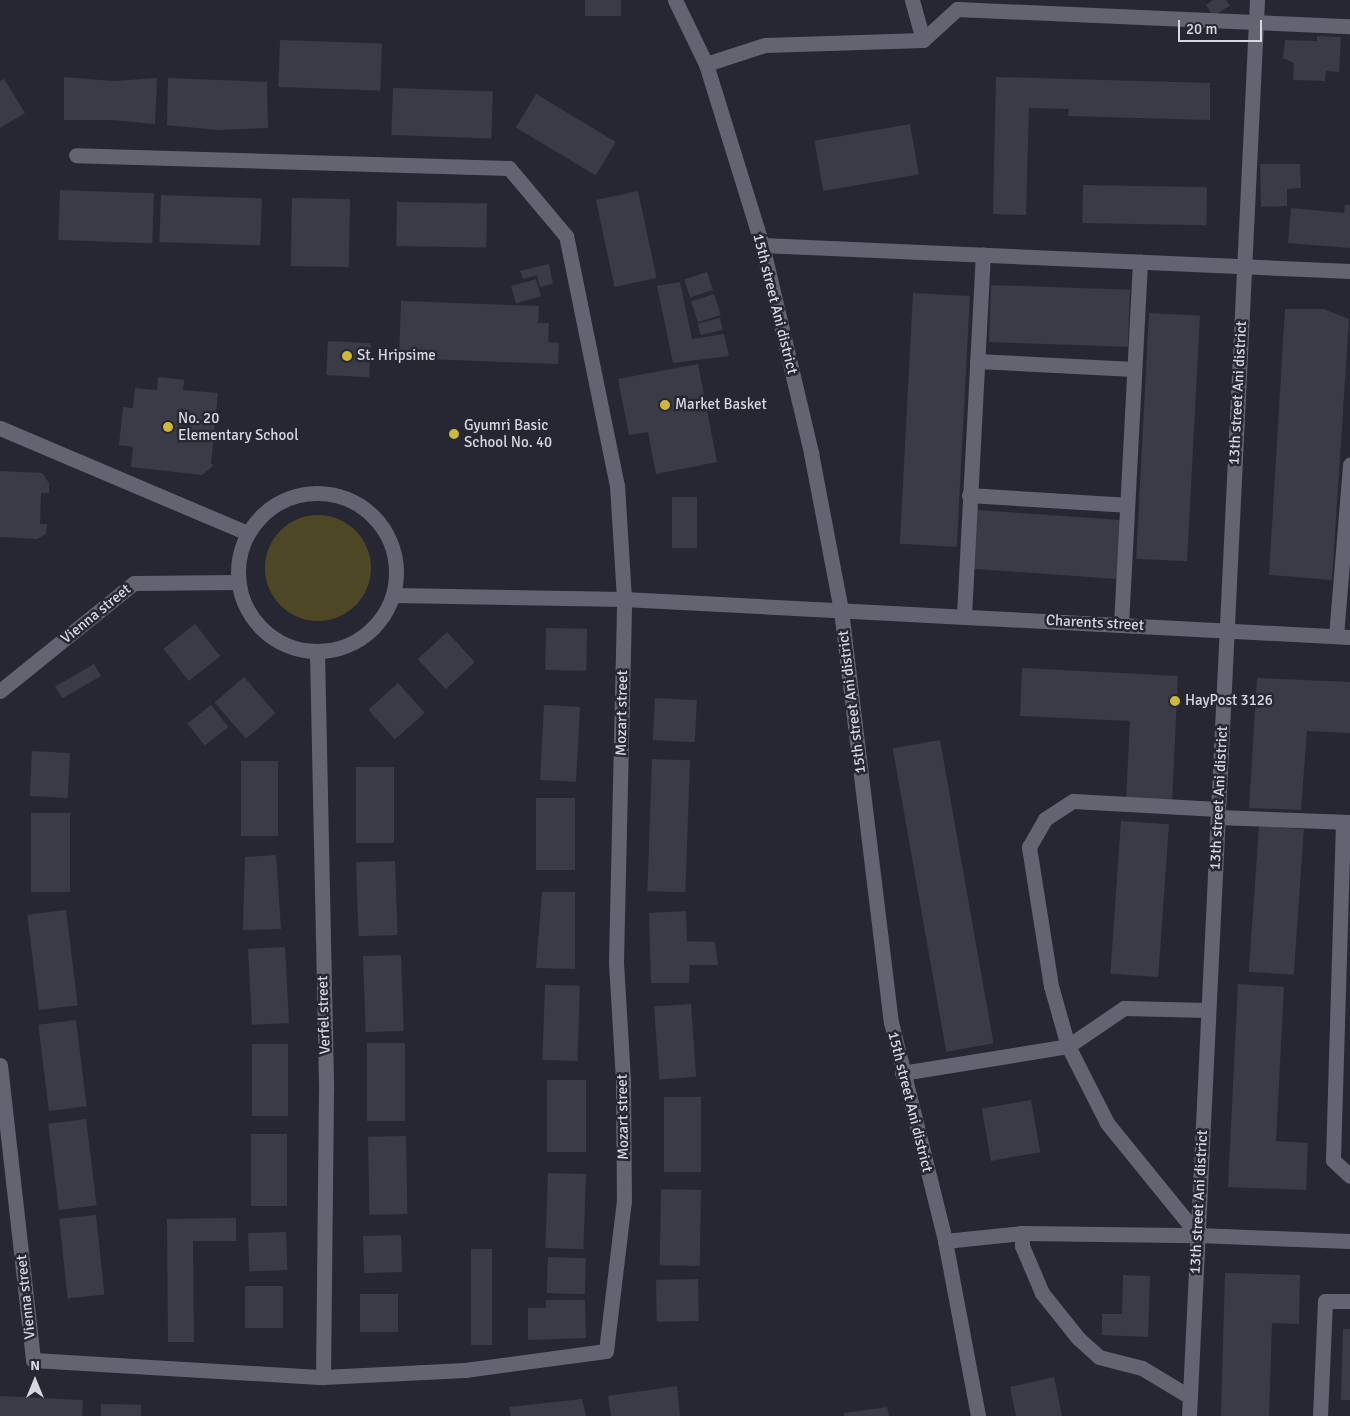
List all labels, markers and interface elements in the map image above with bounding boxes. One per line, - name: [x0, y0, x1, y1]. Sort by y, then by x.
- scale bar: [1180, 10, 1264, 42]
- text: 20 m: [1186, 20, 1217, 38]
- street label: 15th street Ani district: [749, 232, 801, 376]
- street label: 13th street Ani district: [1225, 321, 1251, 465]
- place label: St. Hripsime: [357, 347, 436, 365]
- marker: St. Hripsime: [341, 350, 353, 362]
- place label: Market Basket: [675, 396, 767, 414]
- marker: Market Basket: [659, 399, 671, 411]
- place label: No. 20 Elementary School: [178, 409, 299, 444]
- place label: Gyumri Basic School No. 40: [464, 416, 552, 451]
- marker: No. 20 Elementary School: [162, 421, 174, 433]
- marker: Gyumri Basic School No. 40: [448, 428, 460, 440]
- street label: Vienna street: [57, 580, 135, 648]
- street label: Charents street: [1046, 611, 1144, 635]
- street label: 15th street Ani district: [834, 629, 870, 775]
- street label: Mozart street: [612, 670, 632, 756]
- place label: HayPost 3126: [1185, 692, 1273, 710]
- marker: HayPost 3126: [1169, 695, 1181, 707]
- street label: 13th street Ani district: [1206, 726, 1232, 870]
- street label: Verfel street: [314, 975, 334, 1055]
- street label: 15th street Ani district: [884, 1030, 936, 1174]
- street label: Mozart street: [613, 1074, 633, 1160]
- street label: 13th street Ani district: [1186, 1130, 1212, 1274]
- street label: Vienna street: [13, 1254, 39, 1340]
- north arrow: [10, 1356, 60, 1406]
- text: N: [30, 1357, 40, 1374]

